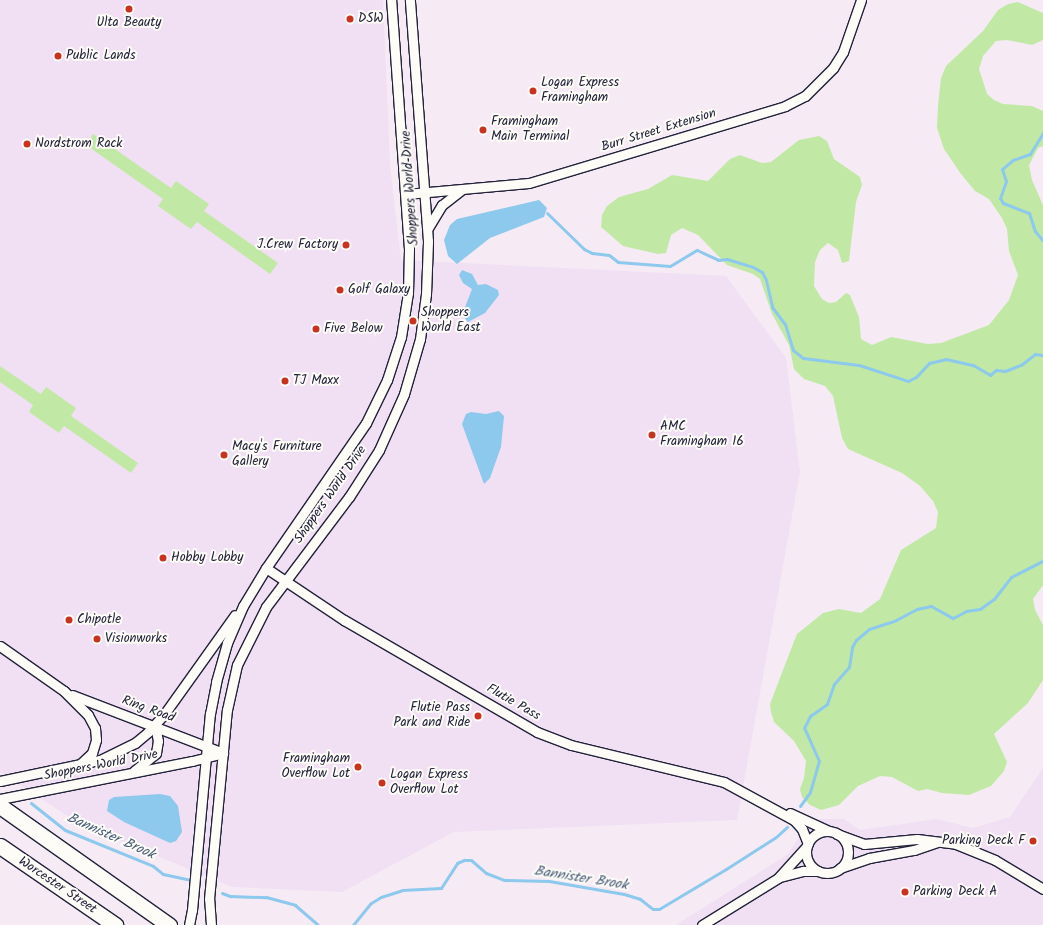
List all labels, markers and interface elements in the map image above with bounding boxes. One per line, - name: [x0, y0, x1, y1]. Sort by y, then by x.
- marker: Ulta Beauty: [124, 4, 134, 14]
- place label: DSW: [358, 11, 383, 27]
- marker: DSW: [345, 14, 355, 24]
- place label: Ulta Beauty: [97, 15, 161, 31]
- place label: Public Lands: [66, 48, 136, 64]
- marker: Public Lands: [53, 51, 63, 61]
- place label: Logan Express Framingham: [541, 76, 619, 107]
- marker: Logan Express Framingham: [528, 86, 538, 96]
- street label: Burr Street Extension: [600, 106, 718, 156]
- place label: Framingham Main Terminal: [491, 115, 569, 146]
- marker: Framingham Main Terminal: [478, 125, 488, 135]
- street label: Shoppers World Drive: [399, 130, 423, 246]
- place label: Nordstrom Rack: [35, 136, 122, 152]
- marker: Nordstrom Rack: [22, 139, 32, 149]
- place label: J.Crew Factory: [257, 237, 338, 253]
- marker: J.Crew Factory: [341, 240, 351, 250]
- place label: Golf Galaxy: [348, 282, 410, 298]
- marker: Golf Galaxy: [335, 285, 345, 295]
- place label: Shoppers World East: [421, 306, 481, 337]
- marker: Shoppers World East: [408, 316, 418, 326]
- place label: Five Below: [324, 321, 382, 337]
- marker: Five Below: [311, 324, 321, 334]
- place label: TJ Maxx: [293, 373, 339, 389]
- marker: TJ Maxx: [280, 376, 290, 386]
- place label: AMC Framingham 16: [660, 420, 744, 451]
- marker: AMC Framingham 16: [647, 430, 657, 440]
- place label: Macy's Furniture Gallery: [232, 440, 322, 471]
- street label: Shoppers World Drive: [292, 443, 370, 547]
- marker: Macy's Furniture Gallery: [219, 450, 229, 460]
- place label: Hobby Lobby: [171, 550, 243, 566]
- marker: Hobby Lobby: [158, 553, 168, 563]
- place label: Chipotle: [77, 612, 121, 628]
- marker: Chipotle: [64, 615, 74, 625]
- place label: Visionworks: [105, 631, 167, 647]
- marker: Visionworks: [92, 634, 102, 644]
- street label: Flutie Pass: [483, 681, 543, 725]
- street label: Ring Road: [119, 693, 177, 727]
- place label: Flutie Pass Park and Ride: [393, 701, 470, 732]
- marker: Flutie Pass Park and Ride: [473, 711, 483, 721]
- street label: Shoppers World Drive: [43, 747, 159, 785]
- place label: Framingham Overflow Lot: [281, 752, 350, 783]
- marker: Framingham Overflow Lot: [353, 762, 363, 772]
- place label: Logan Express Overflow Lot: [390, 768, 468, 799]
- marker: Logan Express Overflow Lot: [377, 778, 387, 788]
- water label: Bannister Brook: [64, 809, 158, 863]
- place label: Parking Deck F: [942, 833, 1025, 849]
- marker: Parking Deck F: [1028, 836, 1038, 846]
- street label: Worcester Street: [15, 854, 99, 918]
- water label: Bannister Brook: [533, 862, 629, 894]
- place label: Parking Deck A: [913, 884, 997, 900]
- marker: Parking Deck A: [900, 887, 910, 897]

